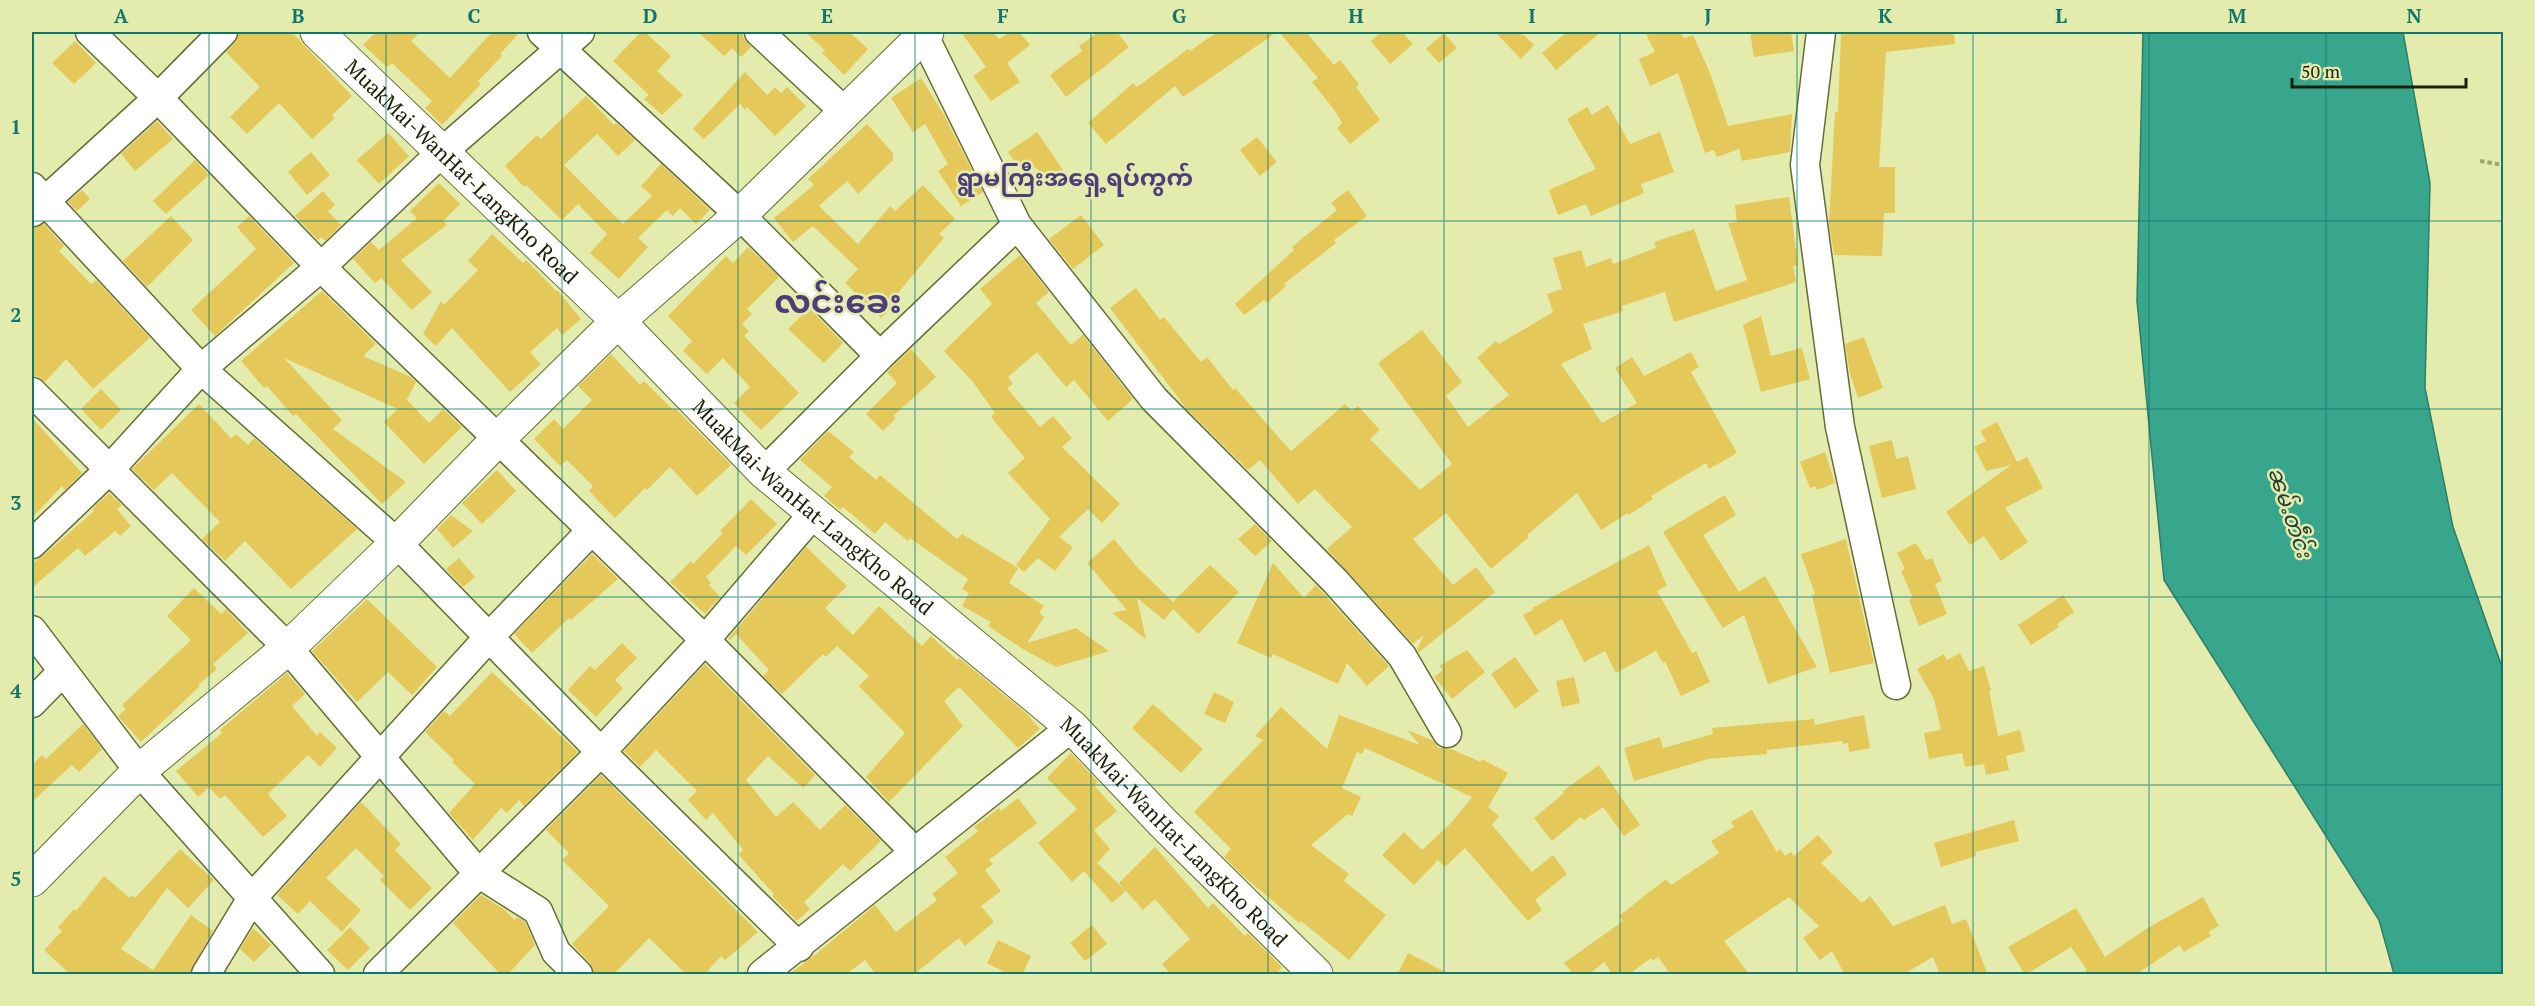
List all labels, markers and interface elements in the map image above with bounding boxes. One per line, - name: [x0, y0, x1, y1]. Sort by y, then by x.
- text: A: [114, 2, 129, 29]
- text: B: [292, 2, 305, 29]
- text: C: [467, 2, 481, 29]
- text: D: [643, 2, 657, 29]
- text: E: [821, 2, 833, 29]
- text: F: [997, 2, 1009, 29]
- text: G: [1172, 2, 1186, 29]
- text: H: [1348, 2, 1364, 29]
- text: I: [1528, 2, 1536, 29]
- text: J: [1704, 2, 1712, 29]
- text: K: [1878, 2, 1893, 29]
- text: L: [2055, 2, 2067, 29]
- text: M: [2228, 2, 2247, 29]
- text: N: [2406, 2, 2422, 29]
- scale bar: [2292, 51, 2466, 89]
- street label: MuakMai-WanHat-LangKho Road: [339, 53, 585, 290]
- text: 50 m: [2301, 59, 2341, 83]
- text: 1: [10, 113, 22, 140]
- district label: ရွာမကြီးအရှေ့ရပ်ကွက်: [957, 161, 1193, 197]
- district label: လင်းခေး: [774, 279, 902, 322]
- text: 2: [10, 301, 22, 328]
- street label: MuakMai-WanHat-LangKho Road: [687, 393, 940, 621]
- water label: ၼမ်ႉတဵင်း: [2262, 463, 2320, 562]
- text: 3: [10, 489, 22, 516]
- text: 4: [10, 677, 22, 704]
- street label: MuakMai-WanHat-LangKho Road: [1055, 709, 1294, 953]
- text: 5: [10, 865, 22, 892]

